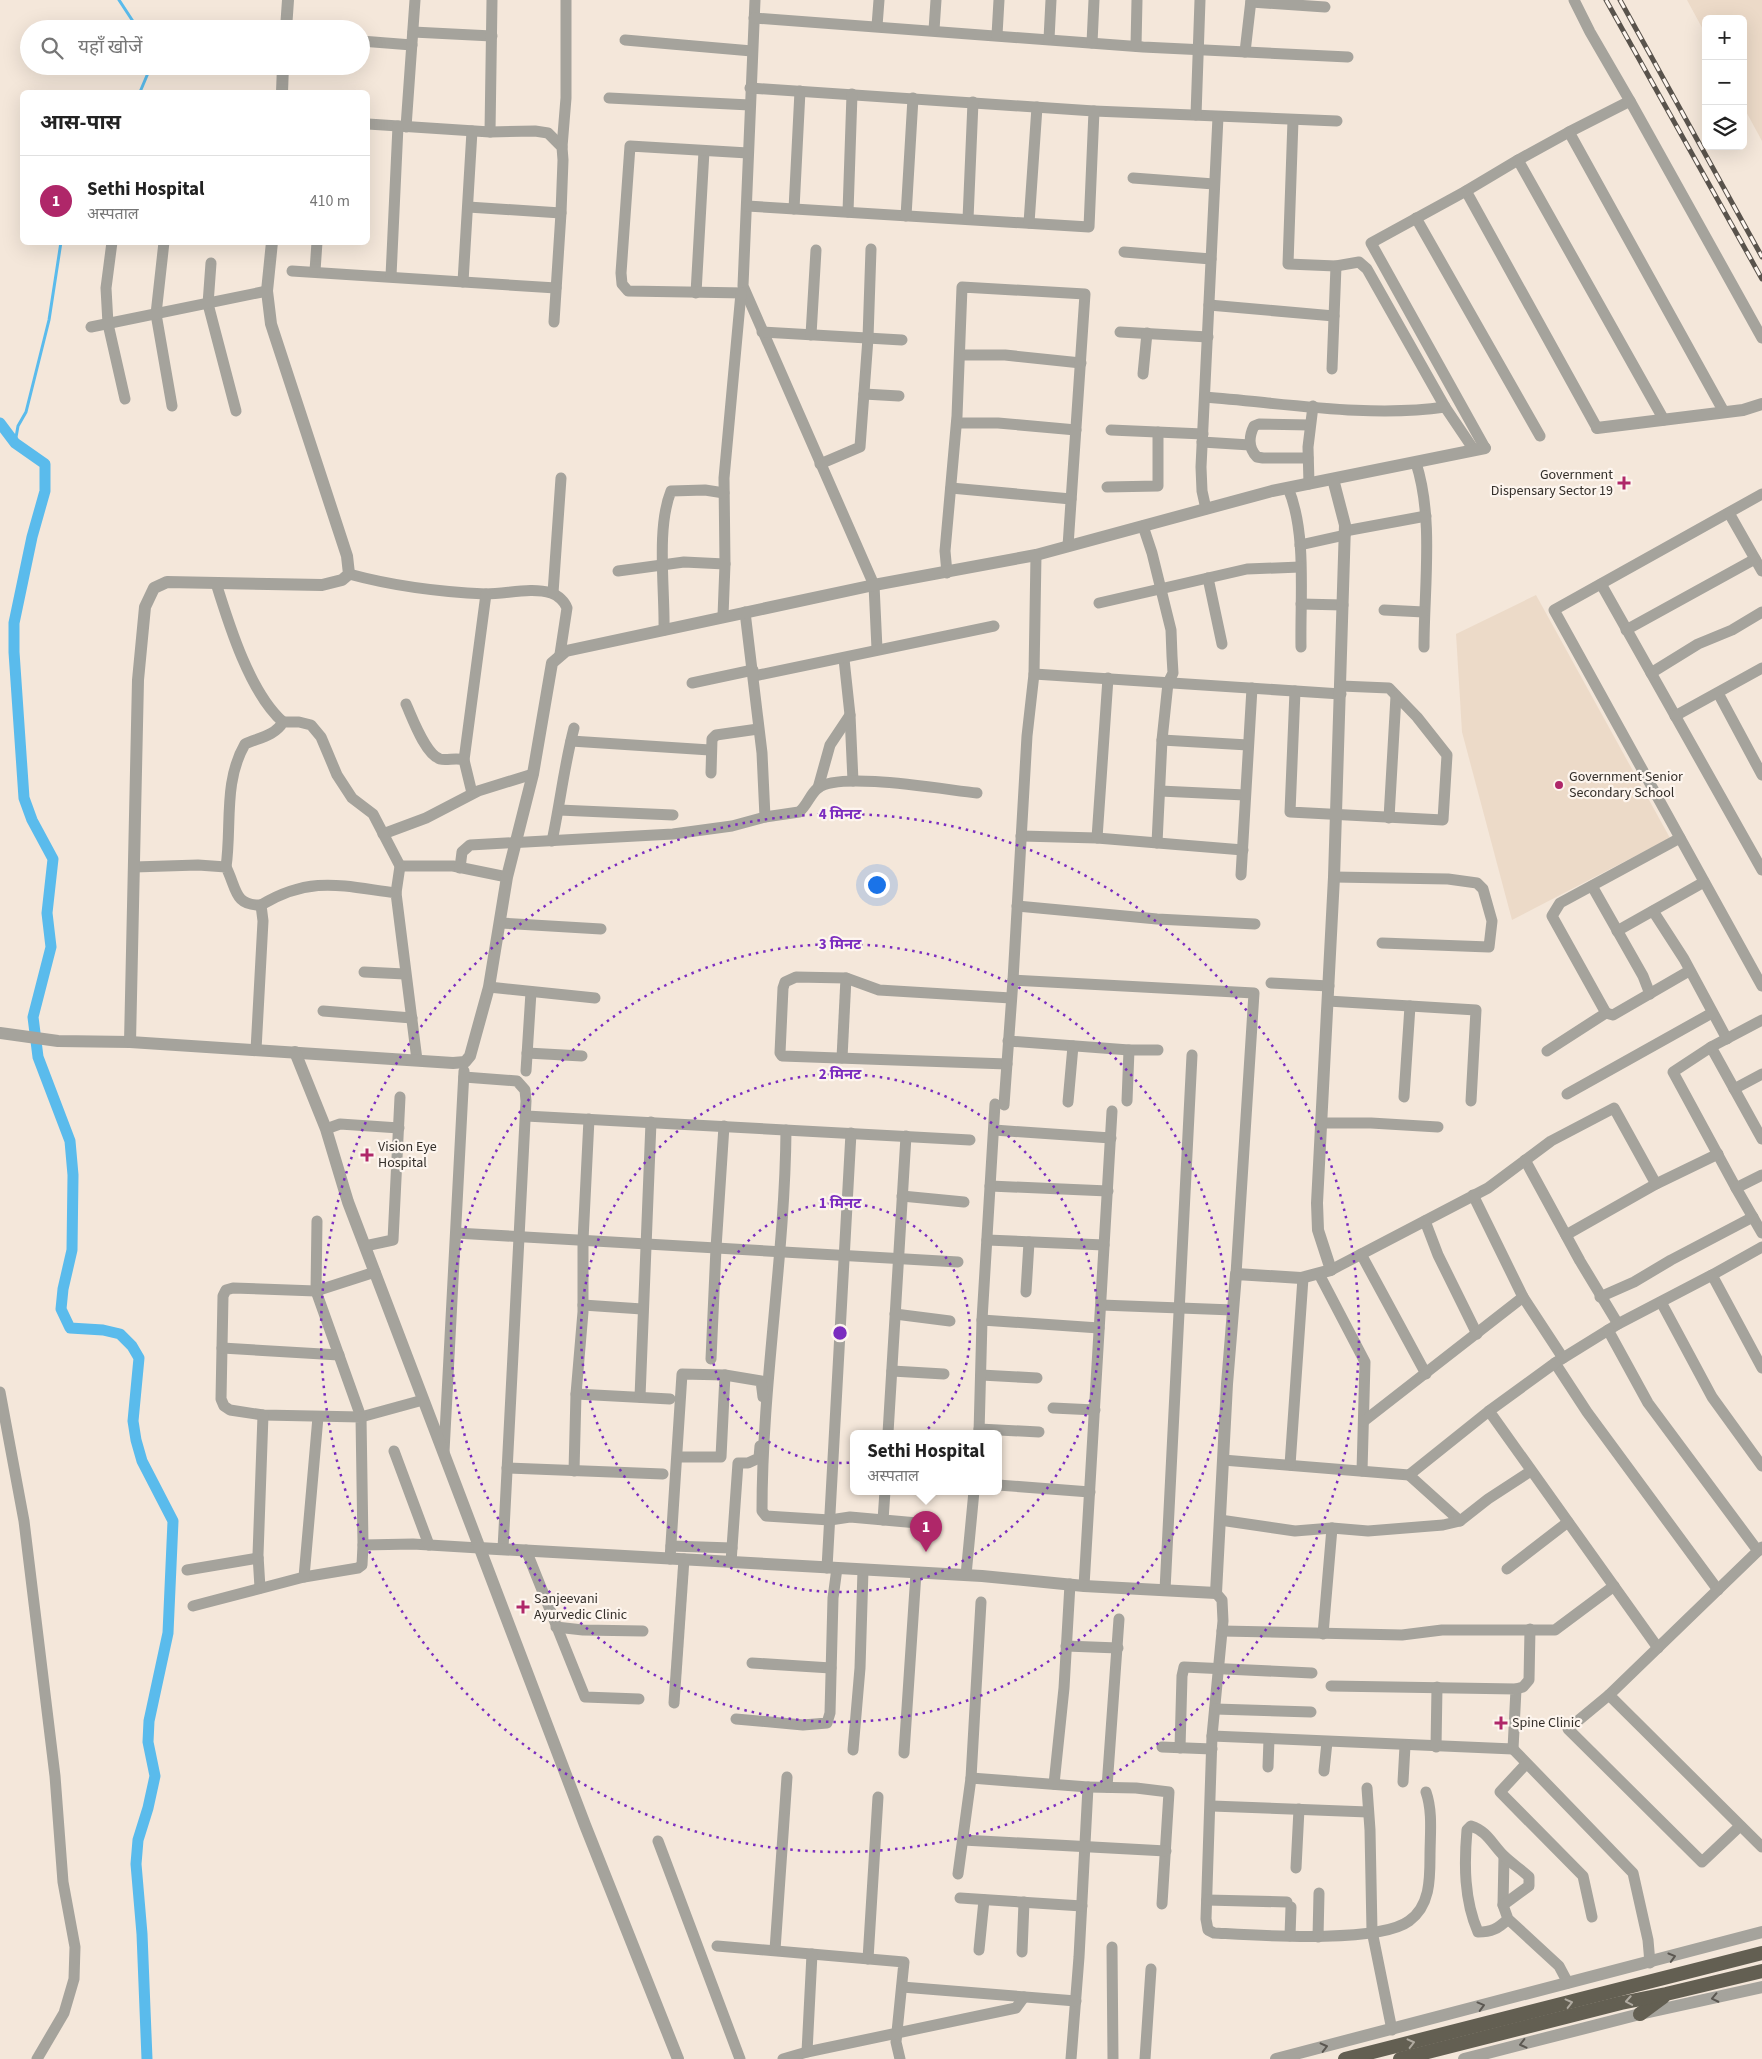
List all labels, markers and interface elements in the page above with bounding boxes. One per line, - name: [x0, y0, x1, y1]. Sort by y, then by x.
- map controls: [1702, 15, 1747, 150]
- button: +: [1702, 15, 1747, 60]
- search box: [20, 20, 370, 75]
- icon: search: [38, 34, 66, 62]
- text: यहाँ खोजें: [78, 34, 142, 61]
- button: −: [1702, 60, 1747, 105]
- button: layers: [1702, 105, 1747, 150]
- text: आस-पास: [40, 107, 121, 137]
- text: Sethi Hospital: [87, 176, 205, 203]
- text: 1: [52, 190, 60, 212]
- text: 410 m: [310, 190, 350, 212]
- text: अस्पताल: [87, 203, 139, 225]
- place label: Government Dispensary Sector 19: [1491, 465, 1613, 501]
- marker: Government Dispensary Sector 19: [1617, 476, 1631, 490]
- place label: Government Senior Secondary School: [1569, 767, 1683, 803]
- marker: Government Senior Secondary School: [1553, 779, 1565, 791]
- text: 4 मिनट: [819, 804, 862, 825]
- your location: [864, 872, 890, 898]
- text: 3 मिनट: [819, 934, 862, 955]
- text: 2 मिनट: [819, 1064, 862, 1085]
- place label: Vision Eye Hospital: [378, 1137, 437, 1173]
- marker: Vision Eye Hospital: [360, 1148, 374, 1162]
- text: 1 मिनट: [819, 1193, 862, 1214]
- centre of rings: [831, 1324, 849, 1342]
- popup: [850, 1430, 1002, 1495]
- text: Sethi Hospital: [867, 1438, 985, 1465]
- text: अस्पताल: [867, 1465, 919, 1487]
- pin: 1: [910, 1511, 942, 1552]
- place label: Sanjeevani Ayurvedic Clinic: [534, 1589, 628, 1625]
- marker: Sanjeevani Ayurvedic Clinic: [516, 1600, 530, 1614]
- place label: Spine Clinic: [1512, 1713, 1581, 1733]
- marker: Spine Clinic: [1494, 1716, 1508, 1730]
- one-way arrow: [1668, 1952, 1676, 1962]
- one-way arrow: [1710, 1992, 1719, 2003]
- one-way arrow: [1625, 1996, 1634, 2006]
- one-way arrow: [1564, 1998, 1573, 2009]
- one-way arrow: [1476, 2001, 1484, 2011]
- one-way arrow: [1407, 2038, 1416, 2049]
- one-way arrow: [1518, 2038, 1527, 2049]
- one-way arrow: [1319, 2042, 1328, 2053]

